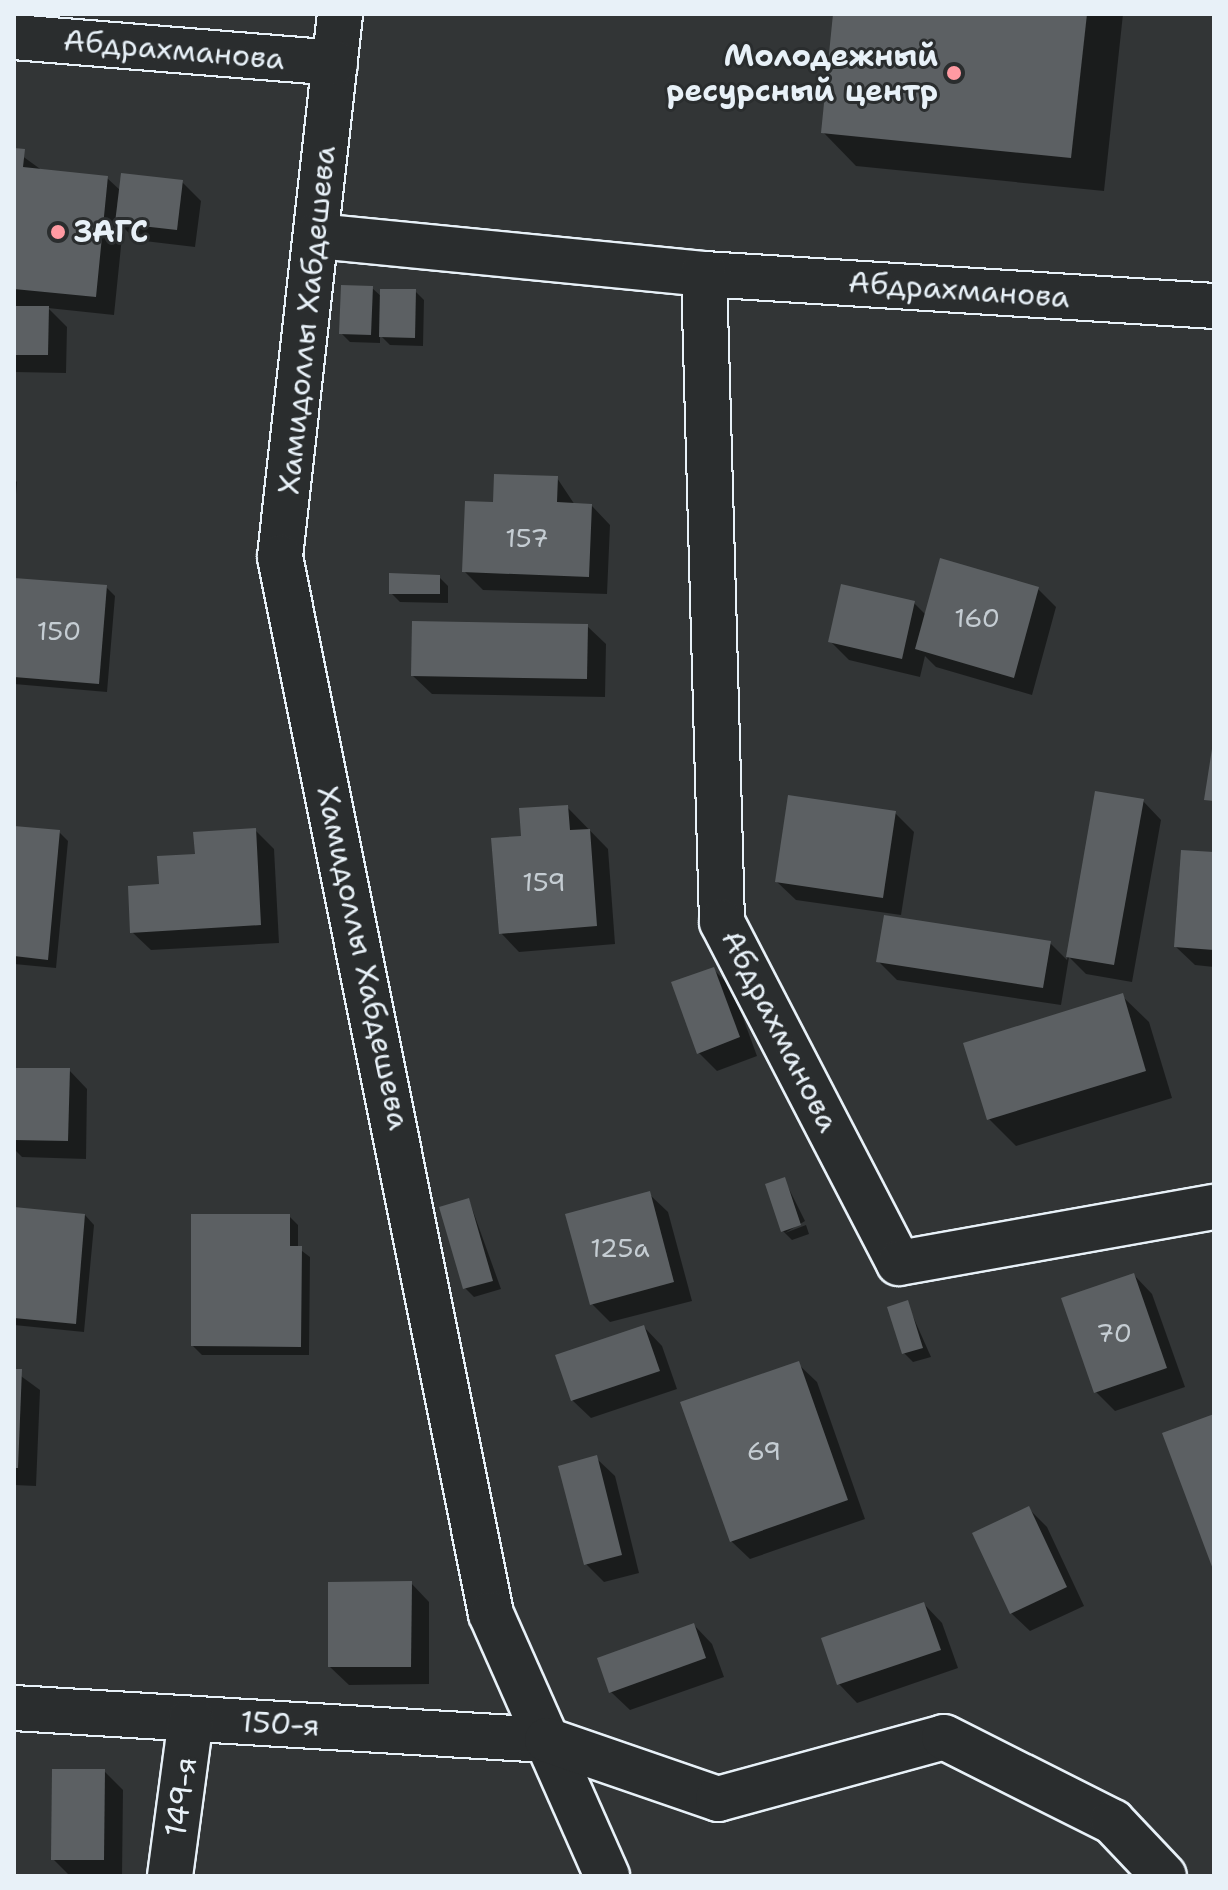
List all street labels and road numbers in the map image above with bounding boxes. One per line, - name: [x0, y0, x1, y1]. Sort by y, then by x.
- street label: Абдрахманова: [62, 22, 286, 78]
- street label: Хамидоллы Хабдешева: [271, 144, 343, 496]
- street label: Абдрахманова: [847, 264, 1071, 316]
- street label: Хамидоллы Хабдешева: [309, 783, 417, 1133]
- street label: Абдрахманова: [714, 924, 846, 1138]
- street label: 150-я: [239, 1704, 321, 1744]
- street label: 149-я: [158, 1755, 204, 1839]

